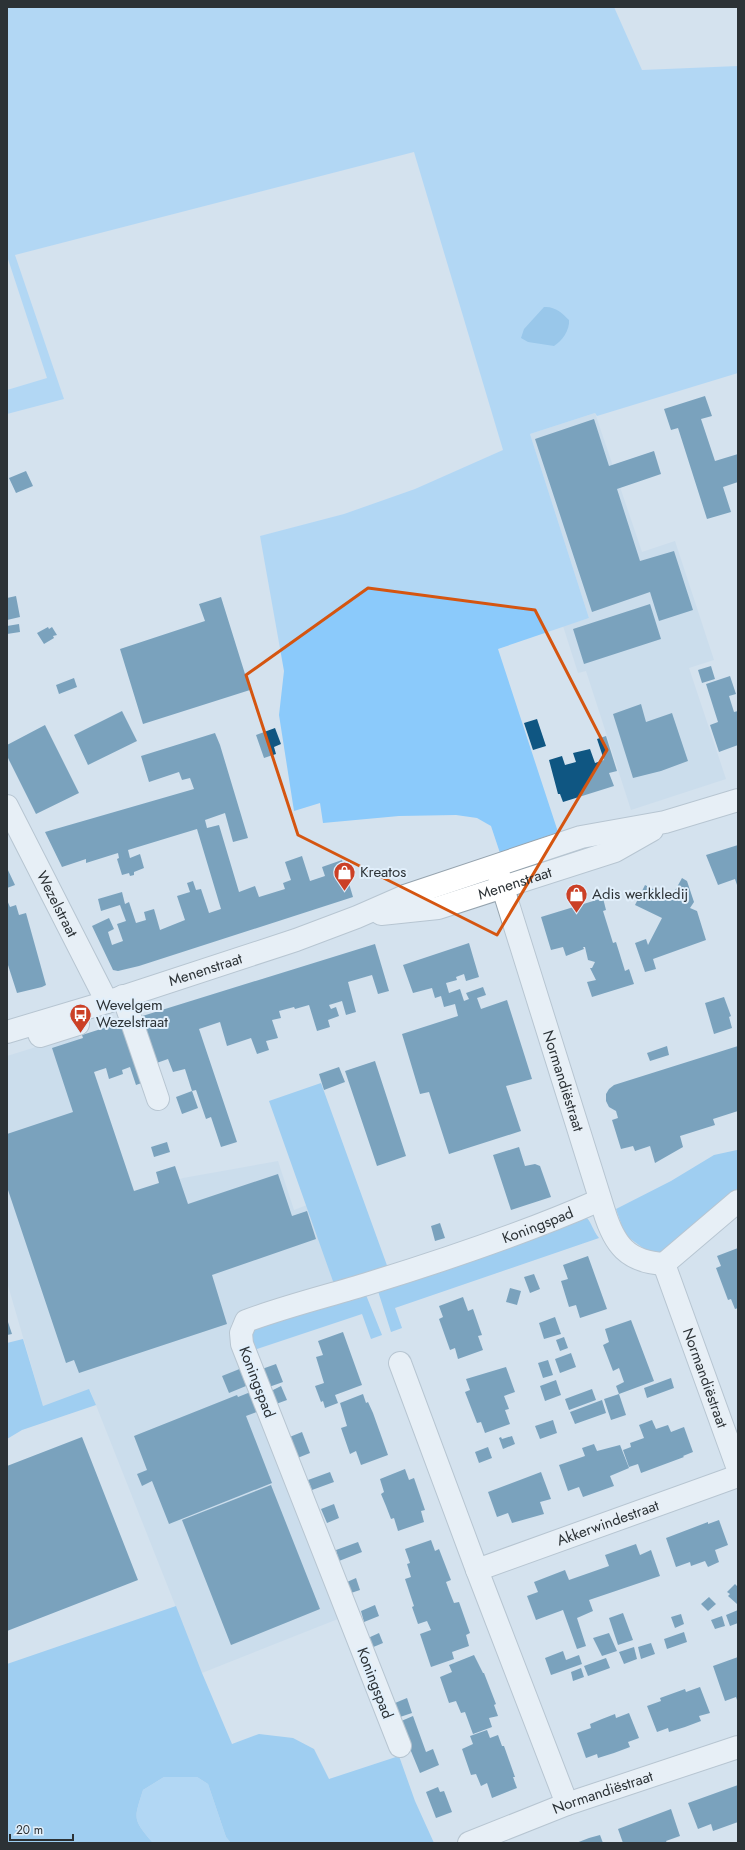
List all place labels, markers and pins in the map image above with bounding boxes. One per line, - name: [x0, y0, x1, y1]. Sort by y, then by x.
- shop icon: Kreatos: [331, 859, 357, 892]
- place label: Kreatos: [360, 861, 406, 883]
- shop icon: Adis werkkledij: [563, 881, 589, 914]
- place label: Adis werkkledij: [592, 883, 688, 905]
- place label: Wevelgem Wezelstraat: [96, 994, 168, 1033]
- bus stop icon: Wevelgem Wezelstraat: [67, 1001, 93, 1034]

